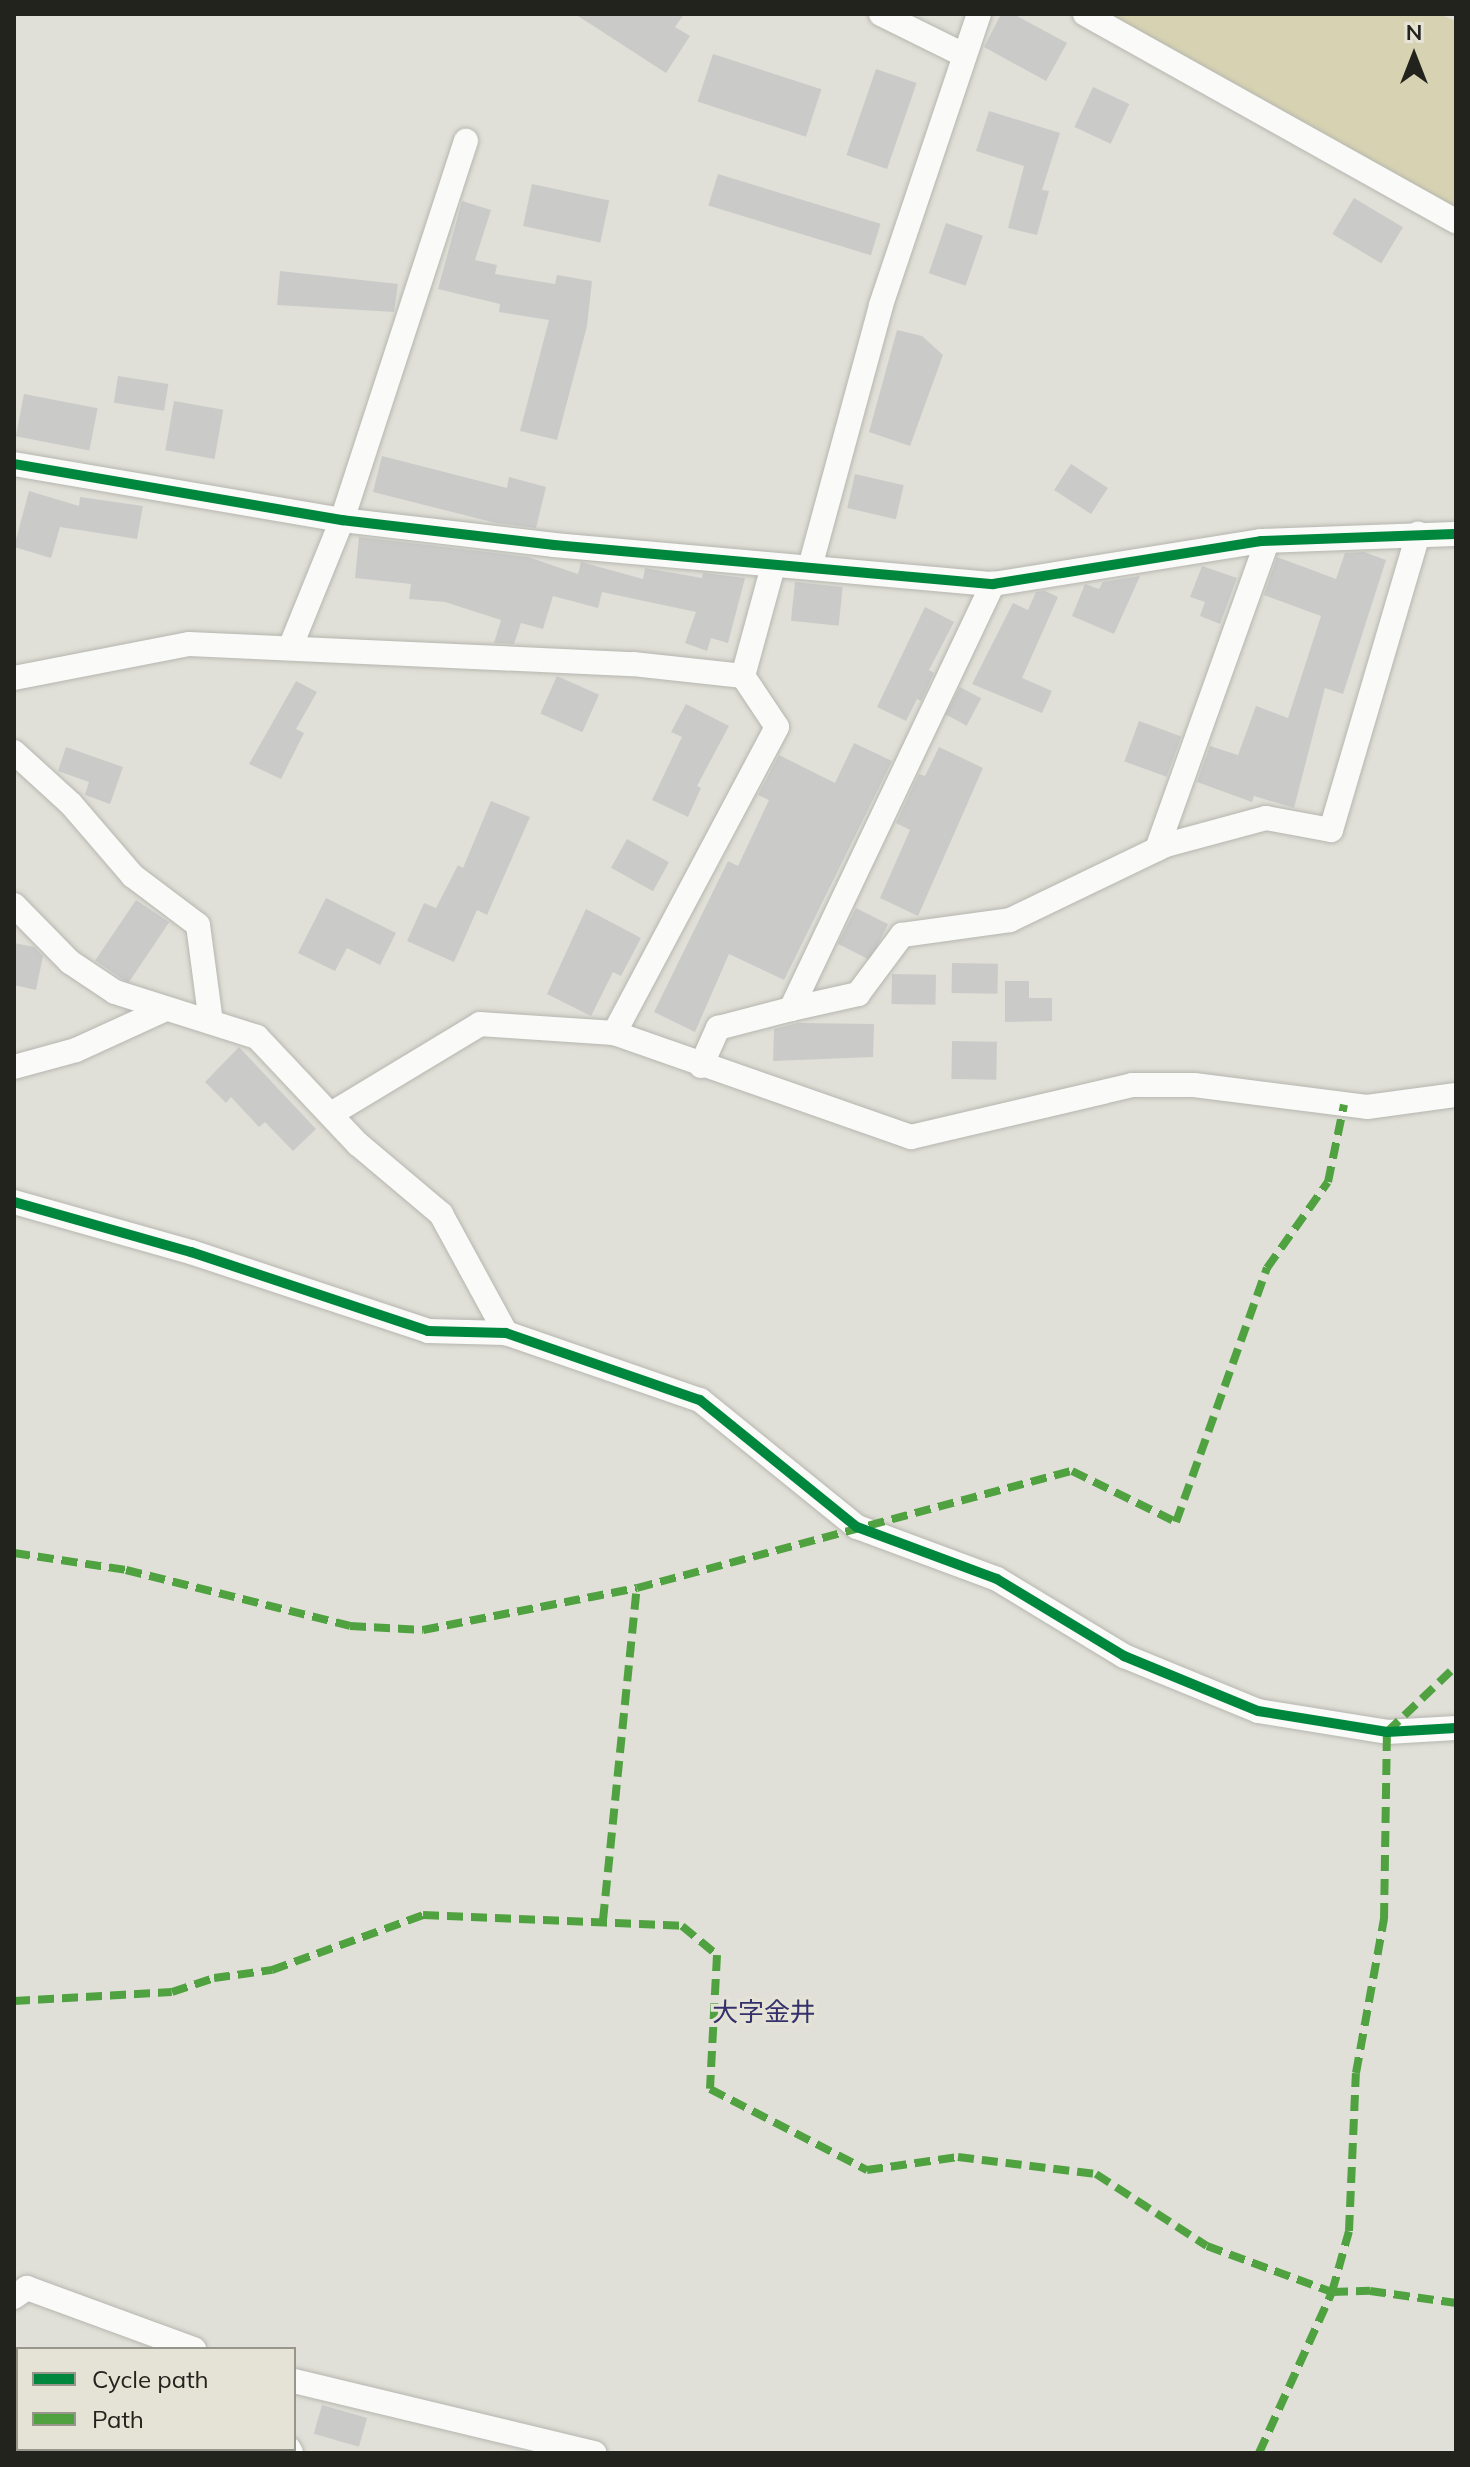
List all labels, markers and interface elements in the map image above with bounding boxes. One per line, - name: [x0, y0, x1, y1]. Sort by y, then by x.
- north arrow: [1374, 16, 1454, 96]
- text: N: [1406, 18, 1422, 46]
- district label: 大字金井: [712, 1996, 816, 2028]
- legend: [16, 2347, 296, 2451]
- text: Cycle path: [92, 2364, 209, 2394]
- text: Path: [92, 2404, 144, 2434]

